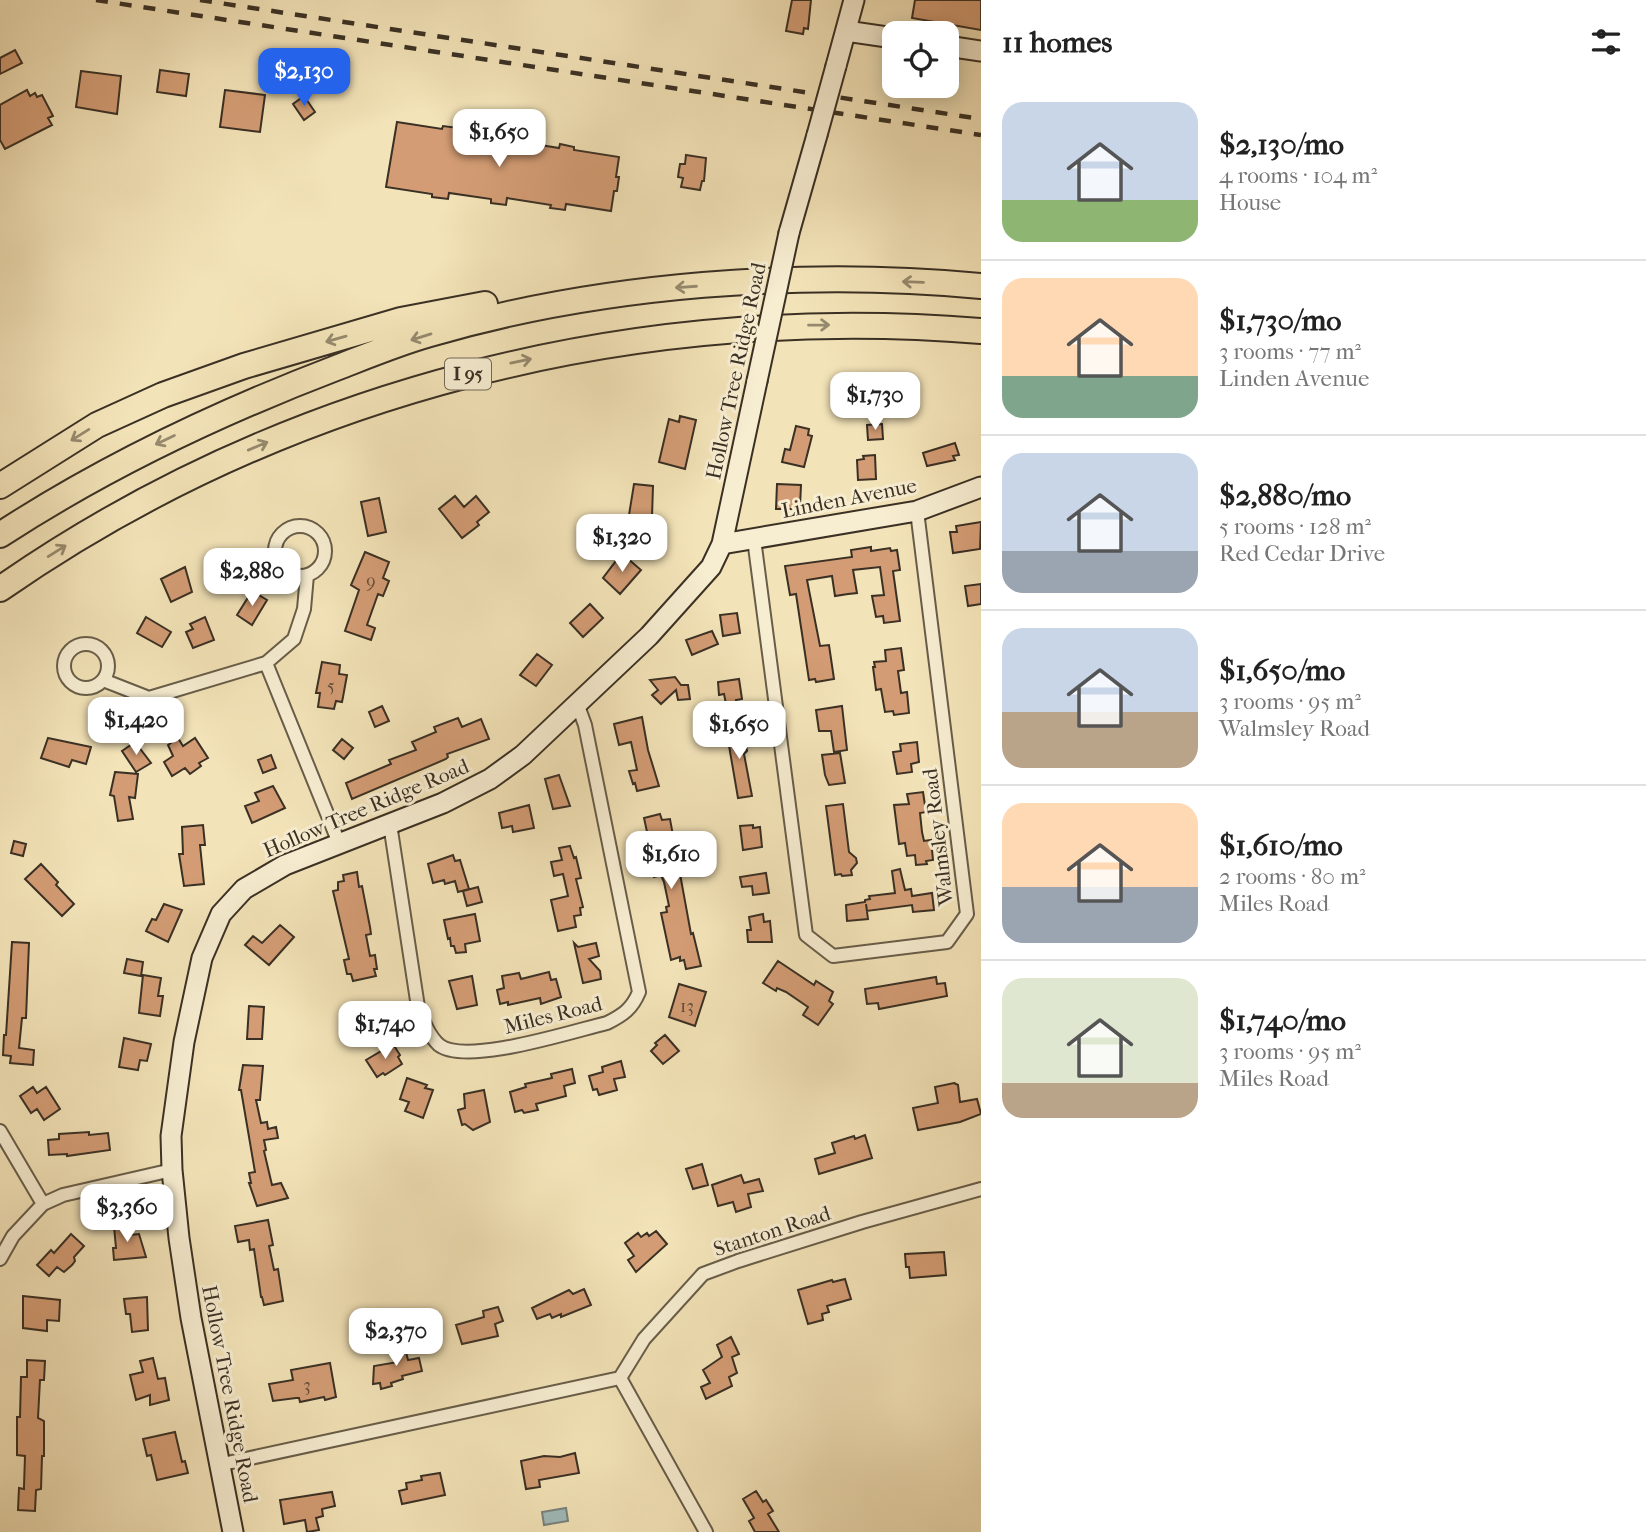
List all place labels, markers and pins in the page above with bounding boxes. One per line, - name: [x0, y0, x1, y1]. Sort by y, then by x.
- pin: $2,130: [247, 48, 361, 108]
- pin: $1,650: [442, 110, 556, 169]
- pin: $1,730: [818, 372, 932, 432]
- pin: $1,320: [565, 514, 679, 574]
- pin: $2,880: [195, 548, 309, 608]
- pin: $1,420: [79, 698, 193, 757]
- pin: $1,650: [682, 702, 796, 761]
- pin: $1,610: [614, 832, 728, 891]
- pin: $1,740: [328, 1002, 442, 1061]
- pin: $3,360: [70, 1184, 184, 1244]
- pin: $2,370: [339, 1308, 453, 1368]

